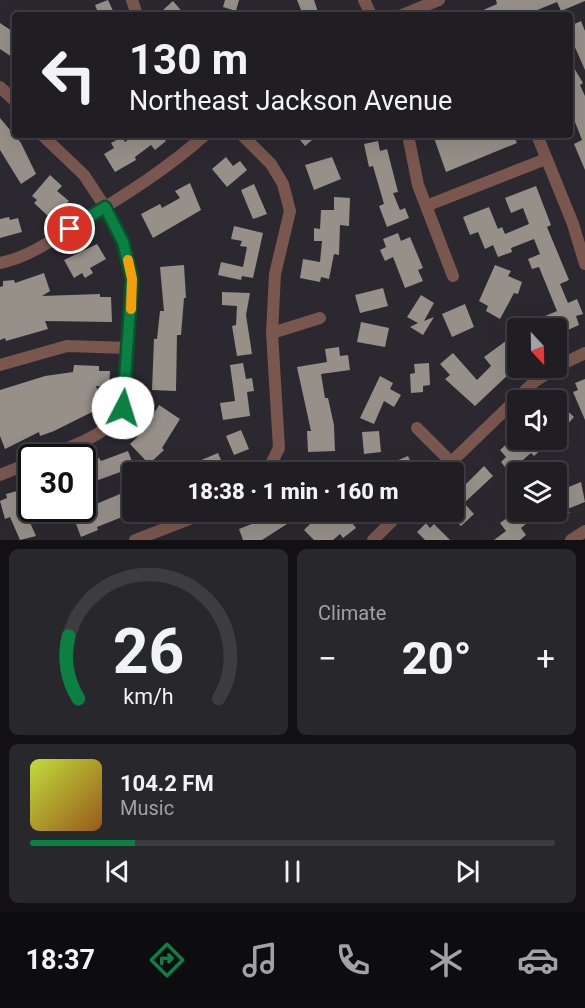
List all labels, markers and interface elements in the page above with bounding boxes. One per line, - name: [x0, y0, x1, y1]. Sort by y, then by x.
- text: 130 m: [129, 35, 248, 84]
- icon: left: [30, 36, 108, 114]
- text: Northeast Jackson Avenue: [129, 85, 452, 117]
- pin: [44, 203, 95, 254]
- icon: arrive: [53, 212, 86, 245]
- north arrow: [507, 318, 567, 378]
- map controls: [507, 318, 567, 522]
- position arrow: [91, 376, 155, 440]
- button: sound: [507, 390, 567, 450]
- speed limit sign: 30: [18, 444, 96, 522]
- button: layers: [507, 462, 567, 522]
- text: 18:38 · 1 min · 160 m: [188, 479, 398, 504]
- text: Climate: [318, 601, 386, 625]
- text: 26: [113, 615, 184, 688]
- text: 20°: [402, 632, 471, 685]
- text: −: [318, 639, 337, 678]
- text: +: [536, 639, 555, 678]
- text: km/h: [123, 684, 174, 709]
- text: 104.2 FM: [120, 771, 214, 796]
- text: Music: [120, 796, 174, 820]
- icon: previous: [101, 855, 134, 888]
- icon: pause: [276, 855, 309, 888]
- icon: next: [451, 855, 484, 888]
- icon: directions: [146, 939, 188, 981]
- icon: music: [239, 939, 281, 981]
- icon: phone: [332, 939, 374, 981]
- icon: climate: [425, 939, 467, 981]
- icon: car: [517, 939, 559, 981]
- text: 18:37: [25, 944, 95, 976]

